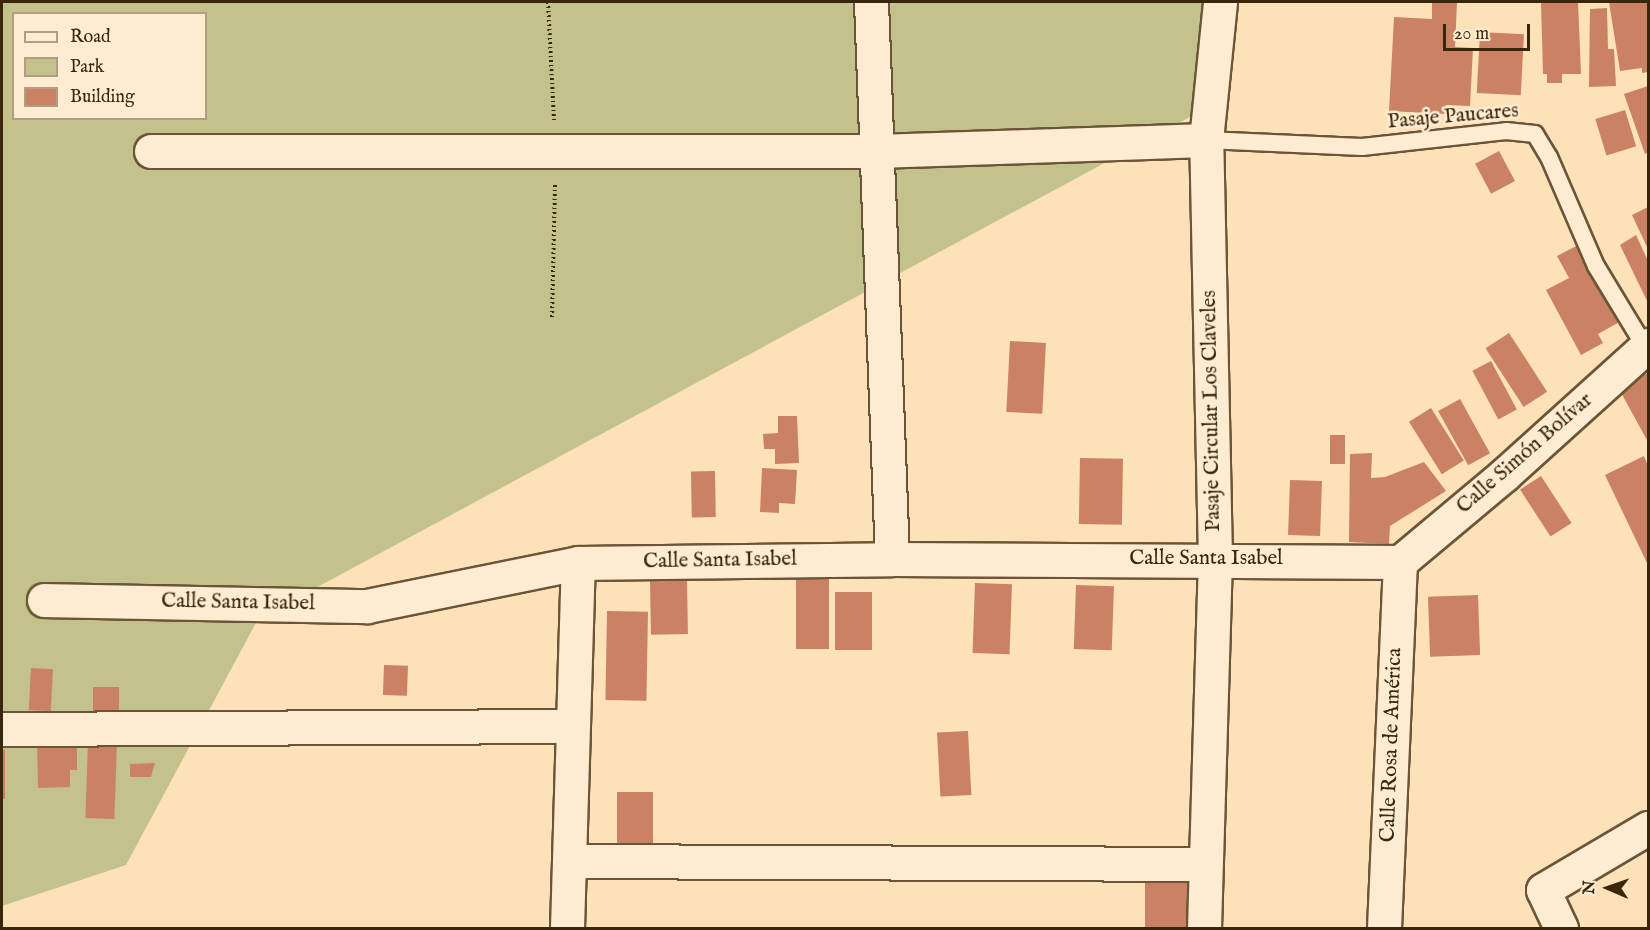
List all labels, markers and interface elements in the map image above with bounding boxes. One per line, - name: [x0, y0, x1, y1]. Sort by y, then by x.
- legend: [12, 12, 207, 120]
- scale bar: [1446, 12, 1533, 50]
- text: 20 m: [1454, 23, 1489, 46]
- text: Road: [70, 26, 111, 49]
- text: Park: [70, 56, 104, 79]
- text: Building: [70, 86, 135, 109]
- street label: Pasaje Paucares: [1386, 99, 1520, 135]
- street label: Pasaje Circular Los Claveles: [1197, 290, 1227, 532]
- street label: Calle Simón Bolívar: [1452, 388, 1598, 520]
- street label: Calle Santa Isabel: [1129, 546, 1283, 572]
- street label: Calle Santa Isabel: [643, 547, 797, 575]
- street label: Calle Santa Isabel: [161, 589, 315, 617]
- street label: Calle Rosa de América: [1376, 647, 1408, 843]
- north arrow: [1578, 858, 1638, 918]
- text: N: [1580, 880, 1600, 895]

